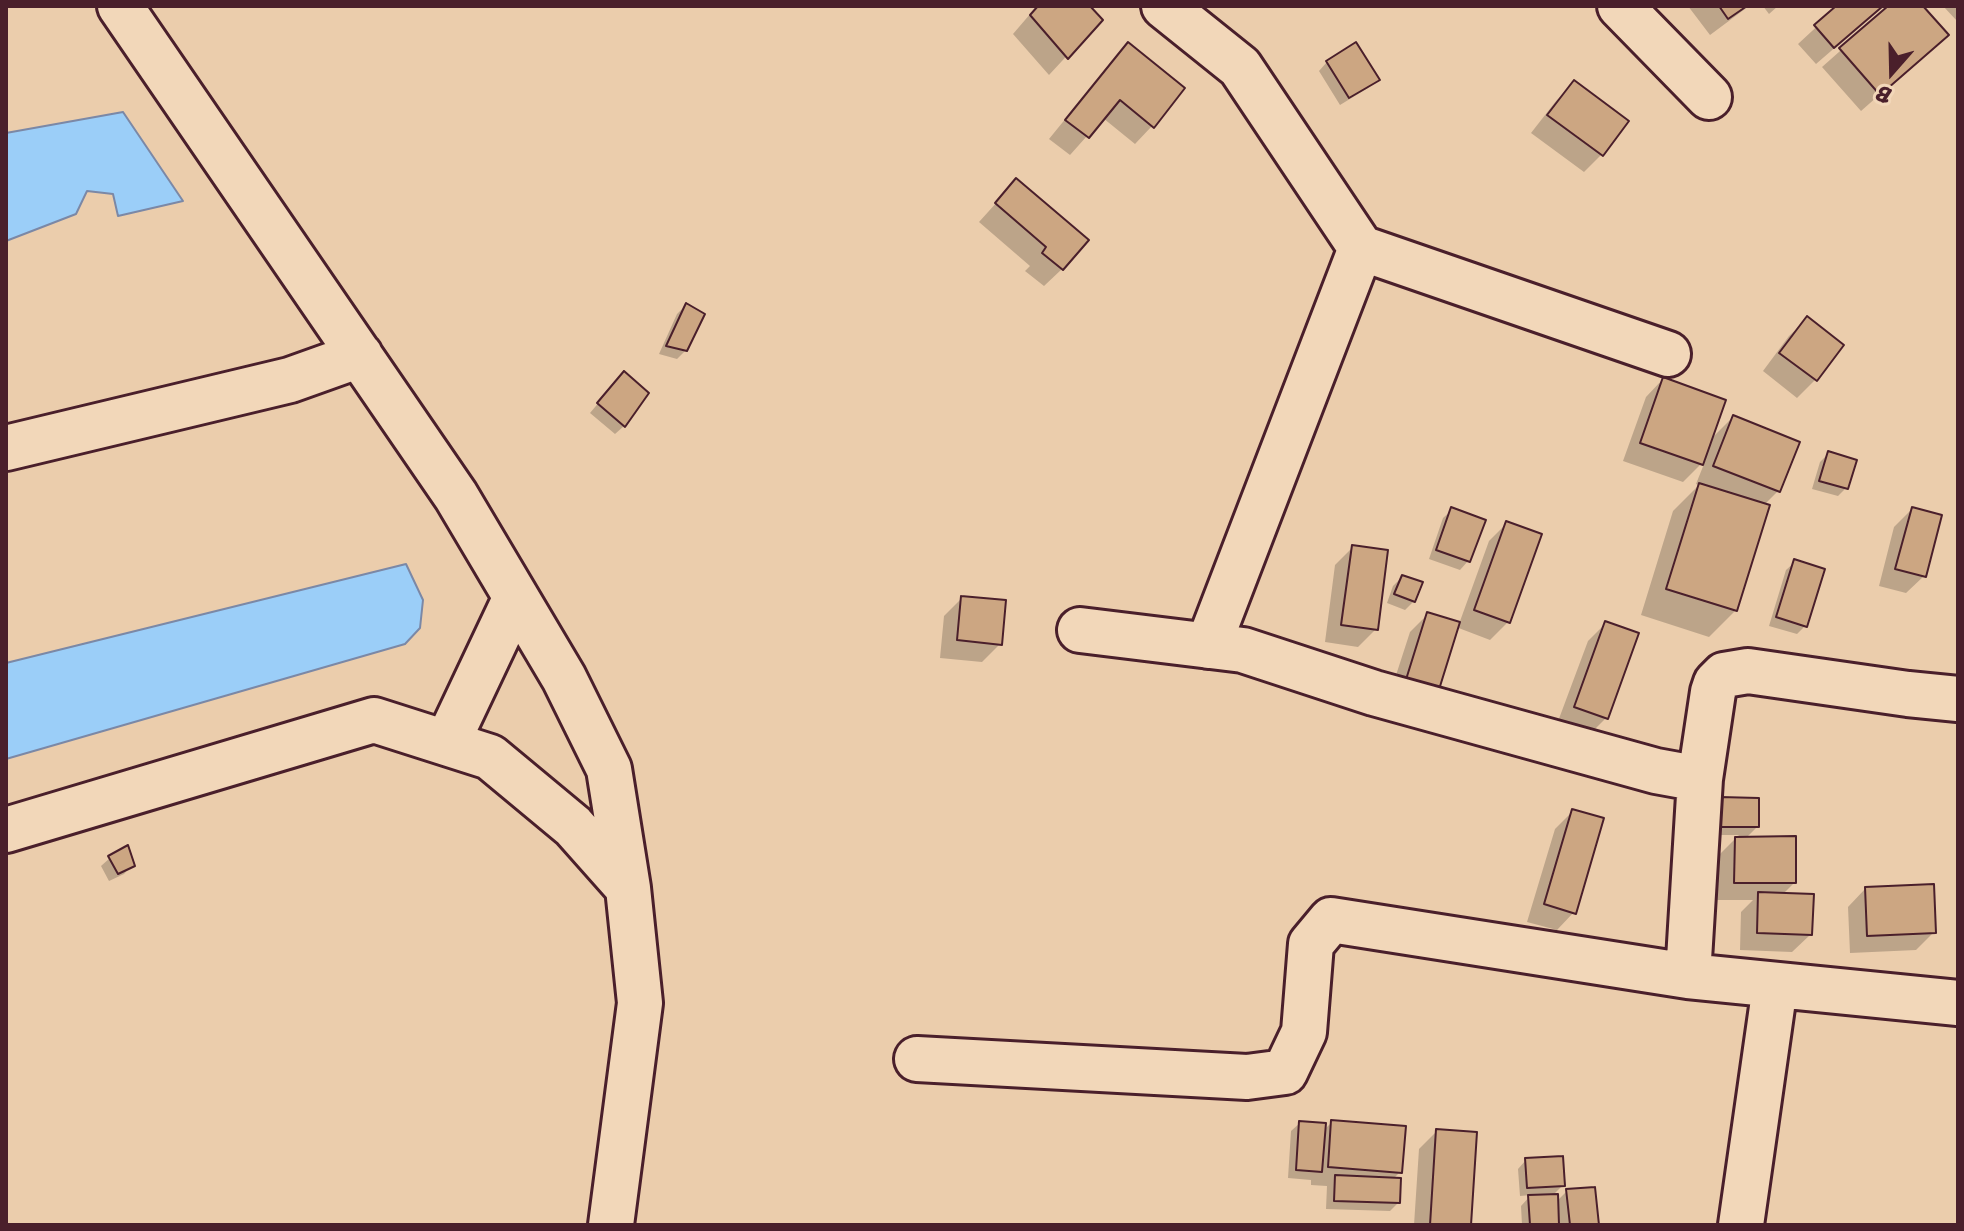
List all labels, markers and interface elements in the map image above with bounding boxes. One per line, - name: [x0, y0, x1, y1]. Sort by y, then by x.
- north arrow: [1852, 32, 1932, 112]
- text: B: [1870, 74, 1897, 116]

